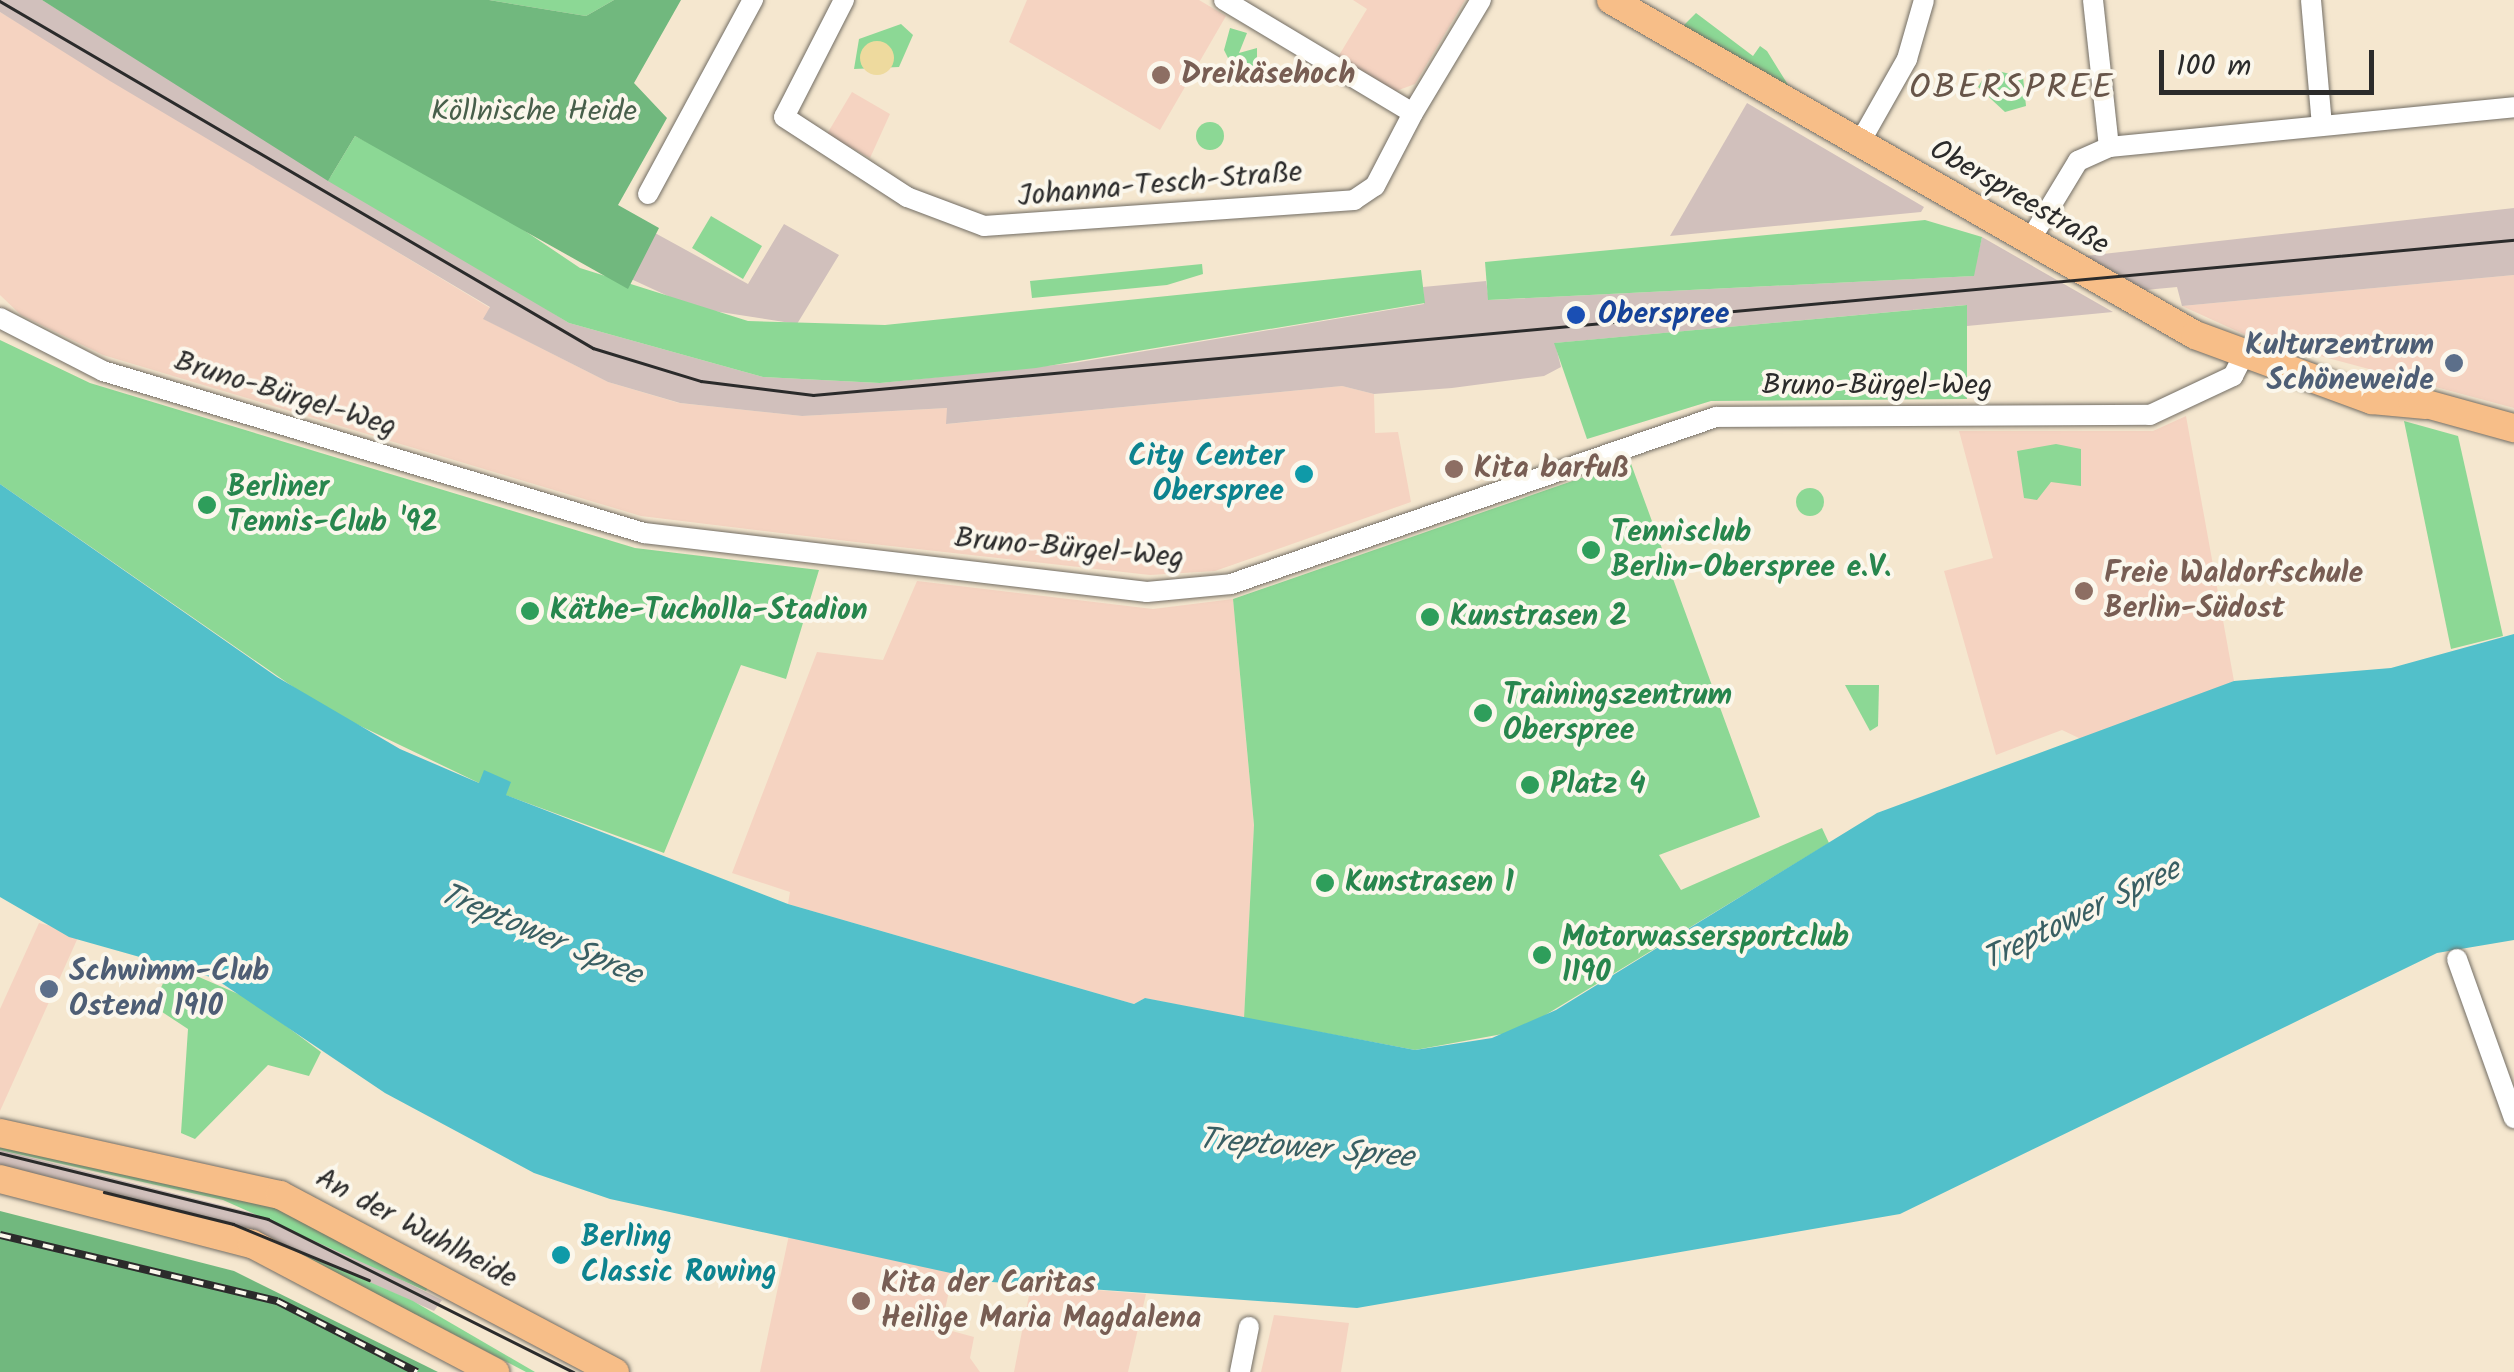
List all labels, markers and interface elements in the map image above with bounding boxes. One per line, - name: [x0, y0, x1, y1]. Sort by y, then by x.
- scale bar: [2164, 30, 2379, 92]
- text: 100 m: [2176, 43, 2251, 91]
- place label: Dreikäsehoch: [1181, 57, 1355, 93]
- marker: Dreikäsehoch: [1150, 64, 1172, 86]
- district label: OBERSPREE: [1909, 68, 2115, 110]
- park label: Köllnische Heide: [431, 94, 637, 130]
- street label: Oberspreestraße: [1923, 132, 2115, 264]
- street label: Johanna-Tesch-Straße: [1016, 155, 1304, 215]
- place label: Oberspree: [1598, 297, 1729, 333]
- marker: Oberspree: [1563, 302, 1589, 328]
- place label: Kulturzentrum Schöneweide: [2245, 328, 2434, 398]
- street label: Bruno-Bürgel-Weg: [170, 344, 400, 446]
- marker: Kulturzentrum Schöneweide: [2443, 352, 2465, 374]
- street label: Bruno-Bürgel-Weg: [1762, 368, 1992, 404]
- place label: City Center Oberspree: [1128, 439, 1284, 510]
- place label: Kita barfuß: [1474, 451, 1629, 487]
- marker: Kita barfuß: [1443, 458, 1465, 480]
- marker: City Center Oberspree: [1293, 463, 1315, 485]
- place label: Berliner Tennis-Club '92: [227, 470, 438, 540]
- marker: Berliner Tennis-Club '92: [196, 494, 218, 516]
- place label: Tennisclub Berlin-Oberspree e.V.: [1611, 515, 1891, 586]
- street label: Bruno-Bürgel-Weg: [953, 521, 1185, 577]
- marker: Tennisclub Berlin-Oberspree e.V.: [1580, 539, 1602, 561]
- place label: Freie Waldorfschule Berlin-Südost: [2104, 556, 2363, 626]
- marker: Freie Waldorfschule Berlin-Südost: [2073, 580, 2095, 602]
- place label: Käthe-Tucholla-Stadion: [550, 593, 868, 629]
- place label: Kunstrasen 2: [1450, 599, 1627, 635]
- marker: Käthe-Tucholla-Stadion: [519, 600, 541, 622]
- marker: Kunstrasen 2: [1419, 606, 1441, 628]
- place label: Trainingszentrum Oberspree: [1503, 678, 1732, 748]
- marker: Trainingszentrum Oberspree: [1472, 702, 1494, 724]
- place label: Platz 4: [1550, 767, 1646, 803]
- marker: Platz 4: [1519, 774, 1541, 796]
- water label: Treptower Spree: [1977, 852, 2187, 980]
- place label: Kunstrasen 1: [1345, 865, 1514, 901]
- marker: Kunstrasen 1: [1314, 872, 1336, 894]
- water label: Treptower Spree: [433, 876, 647, 996]
- place label: Motorwassersportclub 1190: [1562, 920, 1849, 990]
- marker: Motorwassersportclub 1190: [1531, 944, 1553, 966]
- place label: Schwimm-Club Ostend 1910: [69, 954, 269, 1024]
- marker: Schwimm-Club Ostend 1910: [38, 978, 60, 1000]
- water label: Treptower Spree: [1197, 1121, 1415, 1179]
- street label: An der Wuhlheide: [309, 1161, 523, 1297]
- place label: Berling Classic Rowing: [581, 1220, 777, 1290]
- marker: Berling Classic Rowing: [550, 1244, 572, 1266]
- place label: Kita der Caritas Heilige Maria Magdalena: [881, 1266, 1201, 1336]
- marker: Kita der Caritas Heilige Maria Magdalena: [850, 1290, 872, 1312]

